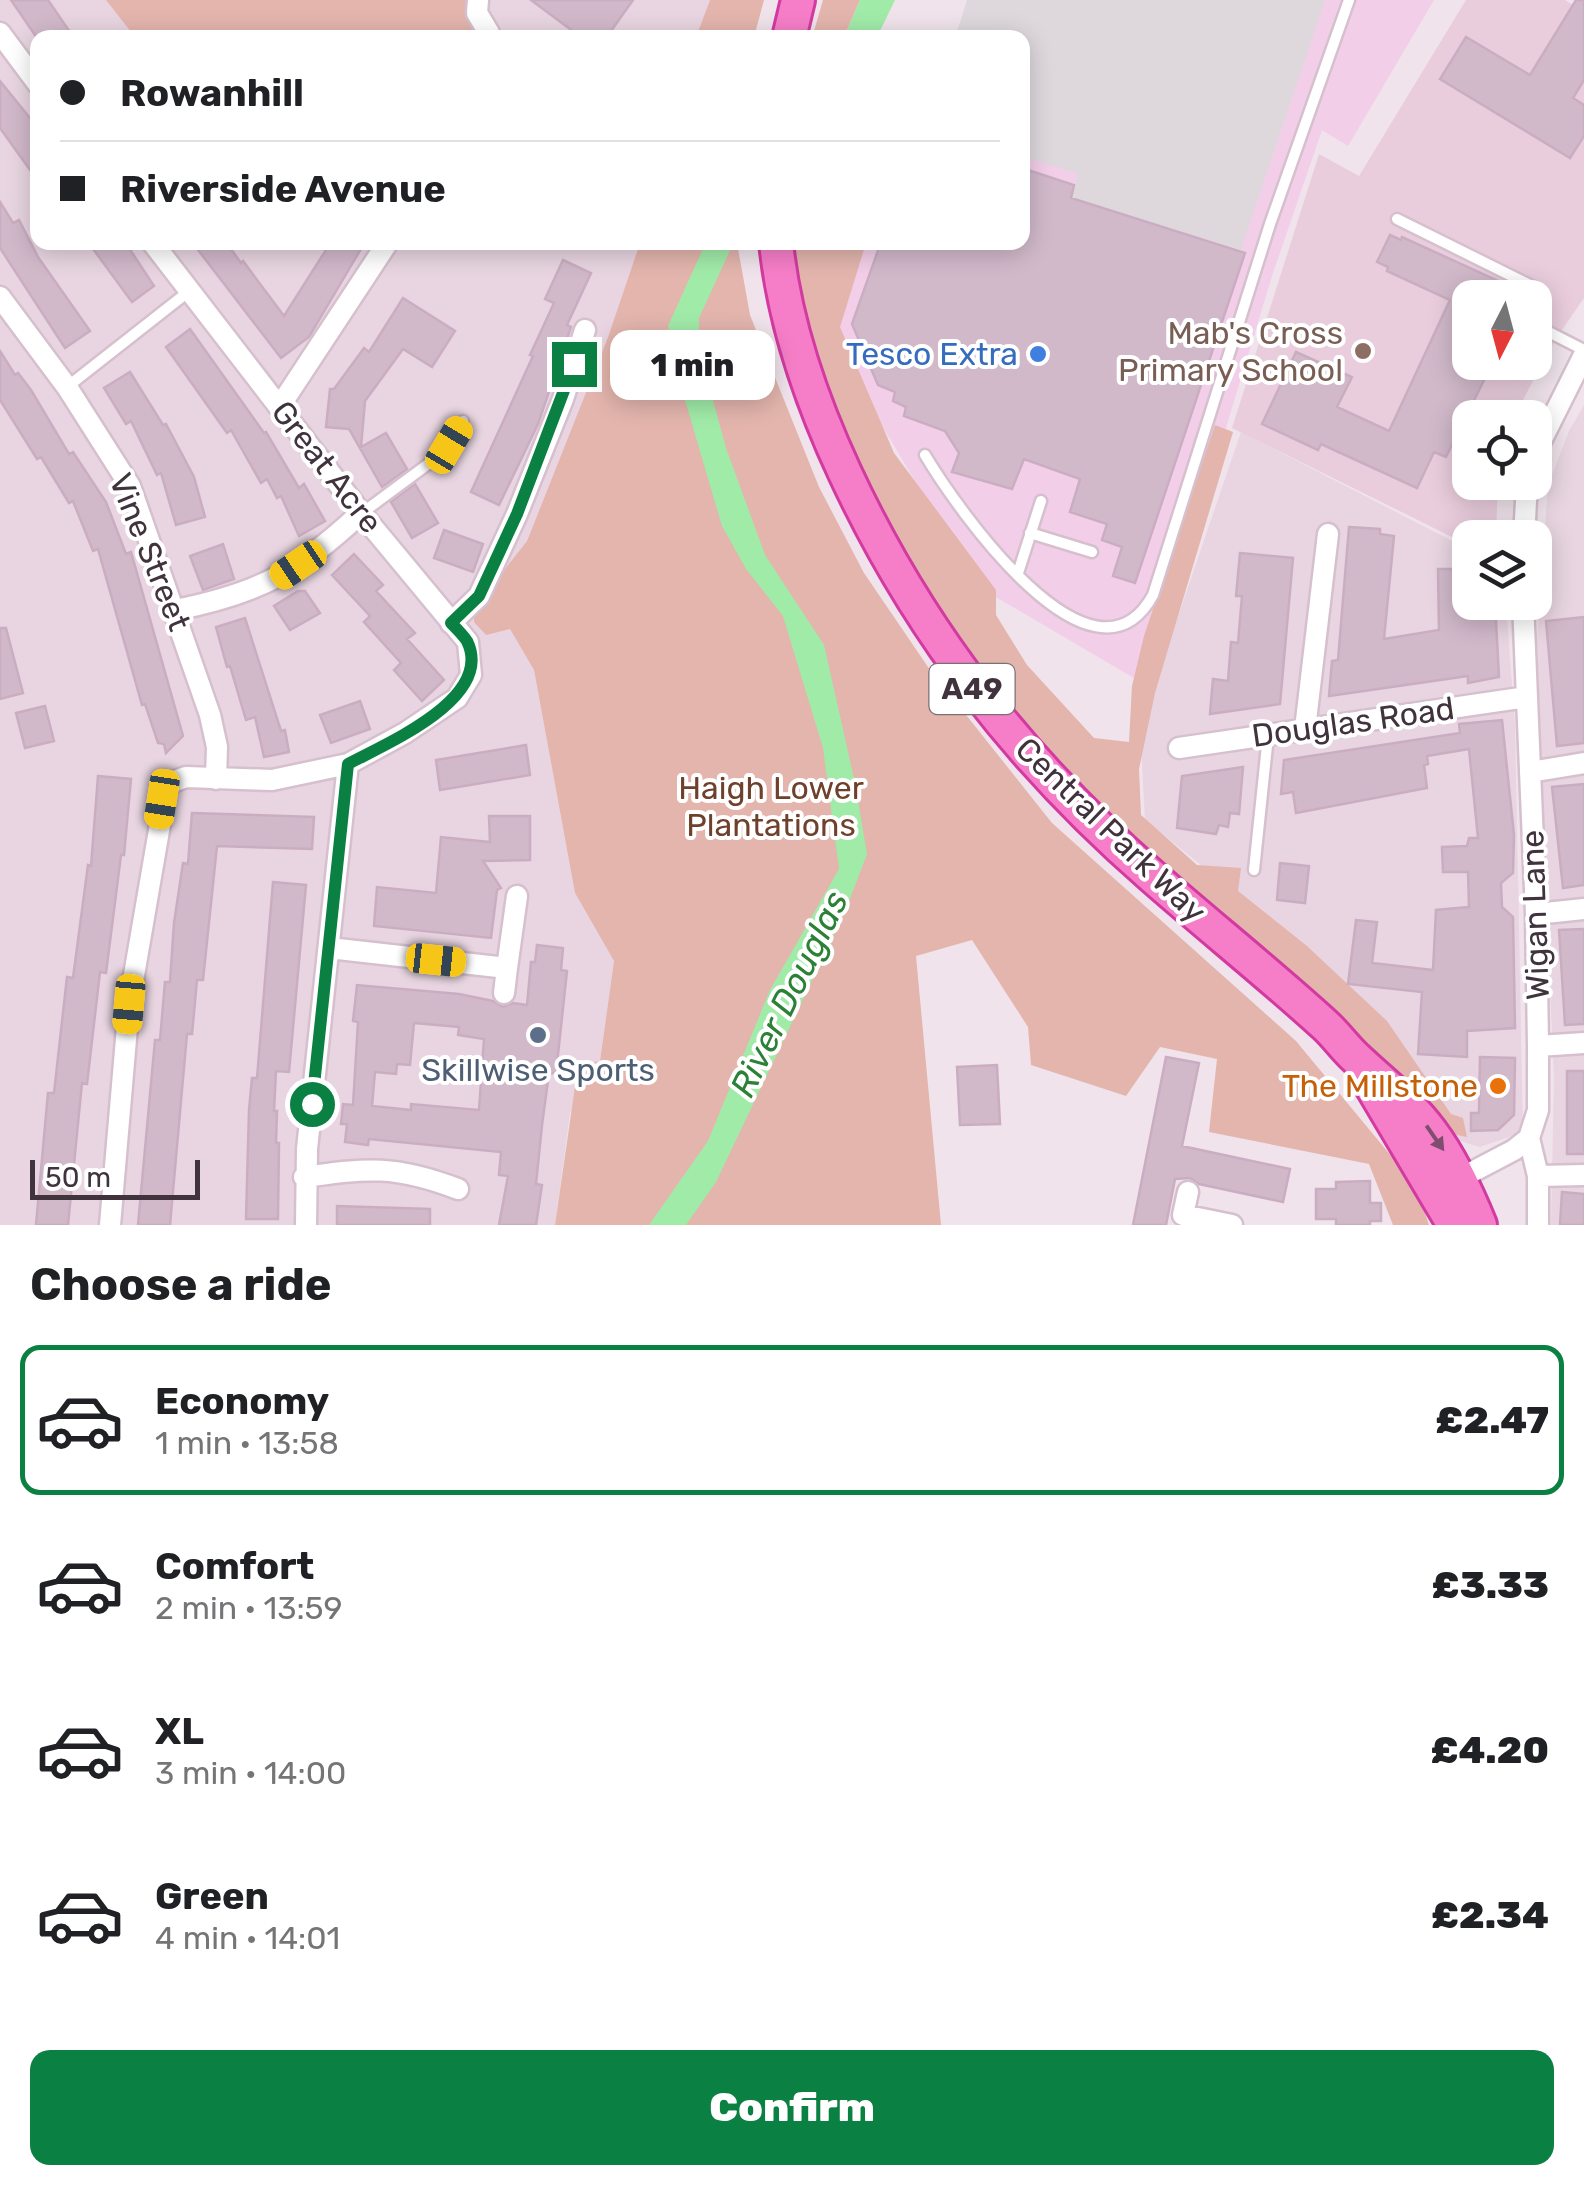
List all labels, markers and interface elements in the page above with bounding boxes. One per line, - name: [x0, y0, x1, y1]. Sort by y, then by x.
- text: Rowanhill: [120, 70, 304, 116]
- text: Riverside Avenue: [120, 166, 446, 212]
- north arrow: [1452, 280, 1552, 380]
- map controls: [1452, 280, 1552, 620]
- place label: Mab's Cross Primary School: [1118, 314, 1343, 389]
- callout: 1 min: [609, 329, 774, 399]
- place label: Tesco Extra: [846, 335, 1018, 373]
- marker: Mab's Cross Primary School: [1352, 340, 1374, 362]
- route end: [552, 342, 597, 387]
- marker: Tesco Extra: [1027, 343, 1049, 365]
- text: 1 min: [651, 346, 734, 384]
- street label: Great Acre: [264, 393, 390, 541]
- button: locate: [1452, 400, 1552, 500]
- car: [421, 412, 477, 478]
- street label: Vine Street: [101, 468, 199, 636]
- button: layers: [1452, 520, 1552, 620]
- car: [265, 536, 331, 594]
- road number: A49: [930, 664, 1014, 714]
- street label: Douglas Road: [1249, 689, 1457, 755]
- street label: Central Park Way: [1008, 730, 1214, 930]
- car: [142, 767, 182, 831]
- park label: Haigh Lower Plantations: [678, 769, 864, 844]
- street label: Wigan Lane: [1513, 829, 1557, 1001]
- water label: River Douglas: [721, 884, 857, 1104]
- car: [405, 942, 467, 978]
- car: [111, 973, 147, 1035]
- marker: Skillwise Sports: [527, 1024, 549, 1046]
- place label: Skillwise Sports: [421, 1051, 655, 1089]
- place label: The Millstone: [1282, 1067, 1478, 1105]
- marker: The Millstone: [1487, 1075, 1509, 1097]
- route start: [290, 1082, 335, 1127]
- one-way arrow: [1425, 1125, 1444, 1151]
- scale bar: [30, 1155, 200, 1200]
- text: 50 m: [45, 1161, 111, 1194]
- text: Choose a ride: [30, 1258, 332, 1311]
- icon: car: [35, 1375, 125, 1465]
- text: Economy: [155, 1378, 329, 1424]
- text: £2.47: [1435, 1397, 1549, 1443]
- text: 1 min · 13:58: [155, 1424, 339, 1462]
- icon: car: [35, 1540, 125, 1630]
- text: Comfort: [155, 1543, 314, 1589]
- text: £3.33: [1432, 1562, 1549, 1608]
- text: 2 min · 13:59: [155, 1589, 343, 1627]
- icon: car: [35, 1705, 125, 1795]
- text: XL: [155, 1708, 204, 1754]
- text: £4.20: [1430, 1727, 1549, 1773]
- text: 3 min · 14:00: [155, 1754, 346, 1792]
- icon: car: [35, 1870, 125, 1960]
- text: Green: [155, 1873, 269, 1919]
- text: £2.34: [1431, 1892, 1549, 1938]
- text: 4 min · 14:01: [155, 1919, 340, 1957]
- button: Confirm: [30, 2050, 1554, 2165]

